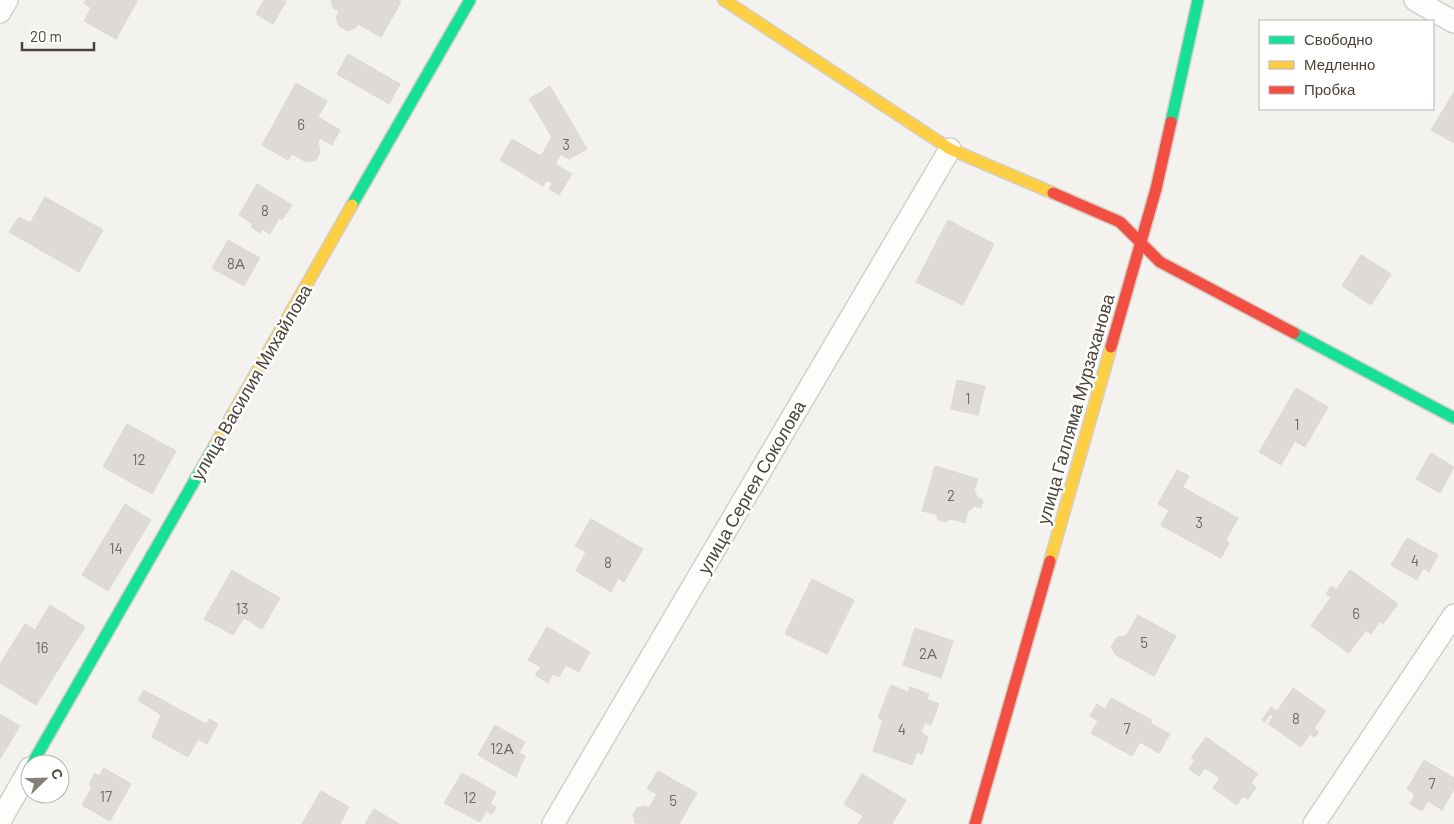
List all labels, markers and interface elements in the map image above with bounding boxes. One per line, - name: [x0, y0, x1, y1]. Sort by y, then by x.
- scale bar: [22, 20, 95, 52]
- legend: [1259, 20, 1434, 110]
- text: 20 m: [30, 27, 62, 45]
- text: Свободно: [1304, 30, 1373, 48]
- text: Медленно: [1304, 55, 1375, 73]
- text: Пробка: [1304, 80, 1356, 98]
- house number: 6: [297, 115, 305, 133]
- house number: 3: [562, 135, 570, 153]
- house number: 8: [261, 201, 269, 219]
- house number: 8А: [227, 254, 245, 272]
- street label: улица Василия Михайлова: [186, 279, 317, 484]
- street label: улица Галляма Мурзаханова: [1032, 290, 1119, 527]
- house number: 1: [965, 389, 971, 407]
- street label: улица Сергея Соколова: [692, 396, 810, 578]
- house number: 1: [1294, 415, 1300, 433]
- house number: 12: [132, 450, 146, 468]
- house number: 2: [947, 486, 955, 504]
- house number: 3: [1195, 513, 1203, 531]
- house number: 14: [109, 539, 123, 557]
- house number: 4: [1411, 551, 1419, 569]
- house number: 8: [604, 553, 612, 571]
- house number: 13: [236, 599, 248, 617]
- house number: 6: [1352, 604, 1360, 622]
- house number: 5: [1140, 633, 1148, 651]
- house number: 16: [36, 638, 48, 656]
- house number: 2А: [919, 644, 937, 662]
- house number: 8: [1292, 709, 1300, 727]
- house number: 7: [1123, 719, 1131, 737]
- house number: 4: [898, 720, 906, 738]
- house number: 12А: [490, 739, 514, 757]
- north arrow: [20, 754, 70, 804]
- text: С: [48, 766, 67, 782]
- house number: 7: [1428, 774, 1436, 792]
- house number: 17: [100, 787, 112, 805]
- house number: 12: [463, 788, 477, 806]
- house number: 5: [669, 791, 677, 809]

